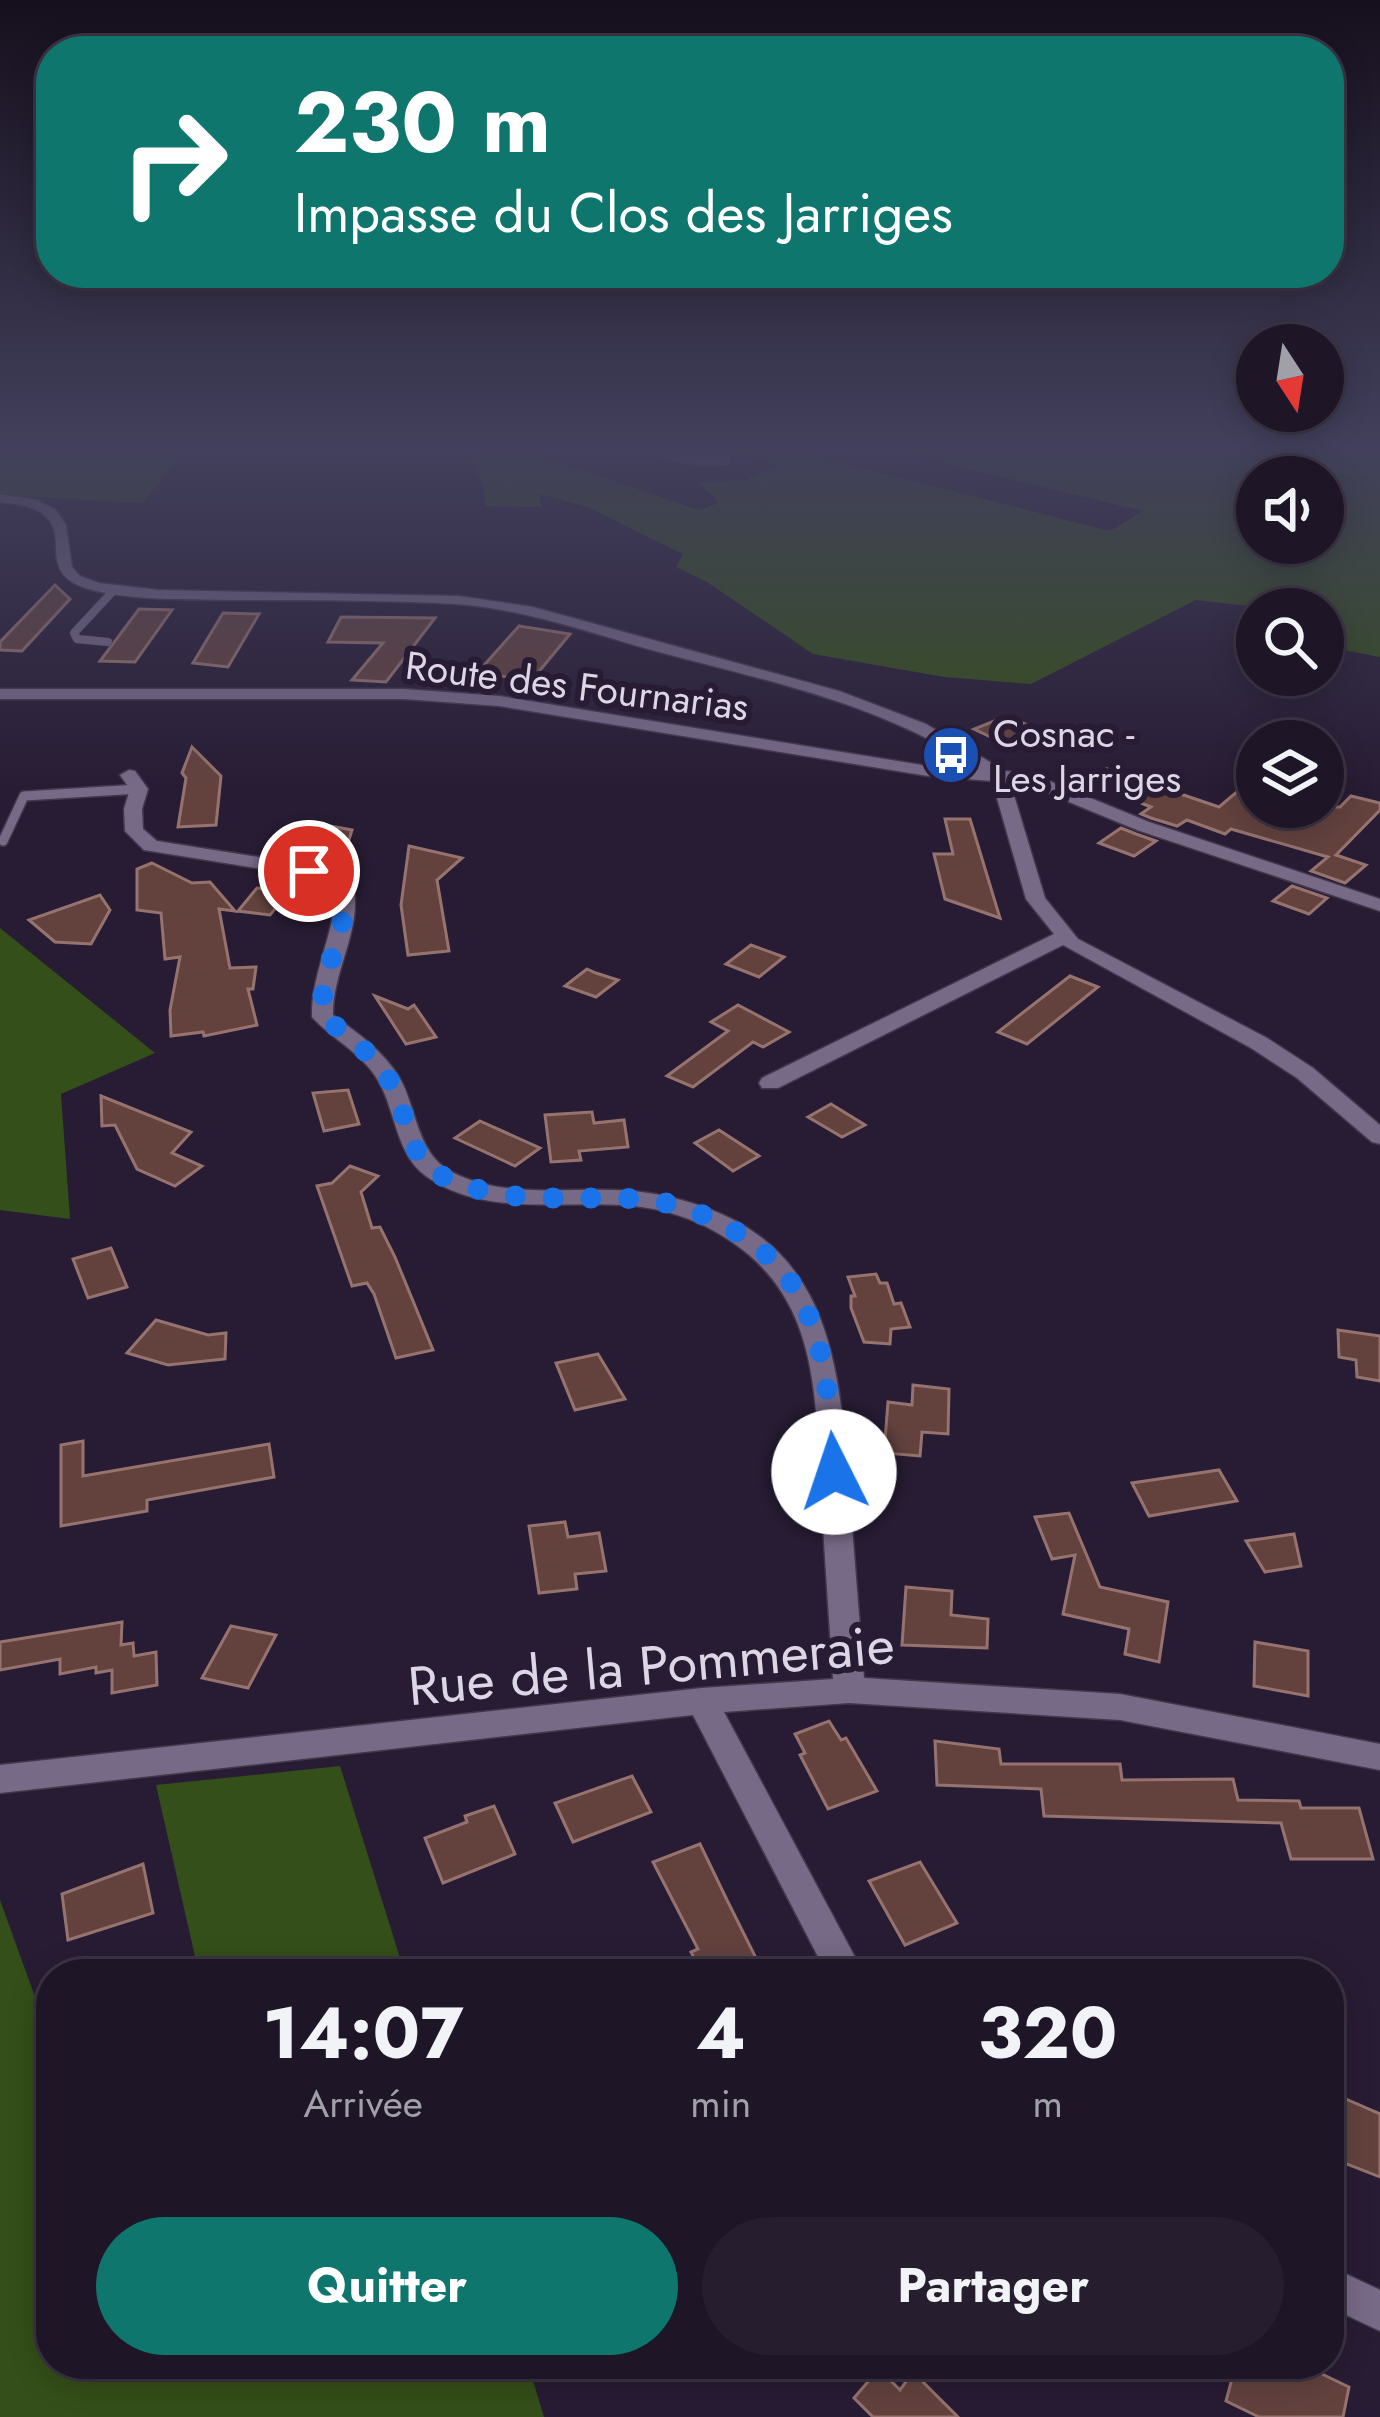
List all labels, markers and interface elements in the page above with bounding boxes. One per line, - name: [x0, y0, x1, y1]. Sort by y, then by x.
- text: 230 m: [294, 62, 551, 184]
- icon: right: [96, 84, 252, 240]
- text: Impasse du Clos des Jarriges: [294, 174, 953, 252]
- north arrow: [1236, 324, 1344, 432]
- map controls: [1236, 324, 1344, 828]
- button: sound: [1236, 456, 1344, 564]
- button: search: [1236, 588, 1344, 696]
- street label: Route des Fournarias: [402, 637, 752, 735]
- place label: Cosnac - Les Jarriges: [993, 705, 1181, 807]
- button: layers: [1236, 720, 1344, 828]
- bus stop icon: Cosnac - Les Jarriges: [920, 724, 982, 786]
- pin: [258, 820, 360, 922]
- icon: arrive: [276, 838, 342, 904]
- position arrow: [771, 1409, 897, 1535]
- street label: Rue de la Pommeraie: [405, 1605, 897, 1725]
- text: 14:07: [263, 1981, 464, 2085]
- text: 4: [696, 1981, 746, 2085]
- text: 320: [978, 1981, 1117, 2085]
- text: Arrivée: [303, 2075, 423, 2132]
- text: min: [690, 2075, 751, 2132]
- text: m: [1032, 2075, 1063, 2132]
- button: Quitter: [96, 2217, 678, 2355]
- button: Partager: [702, 2217, 1284, 2355]

